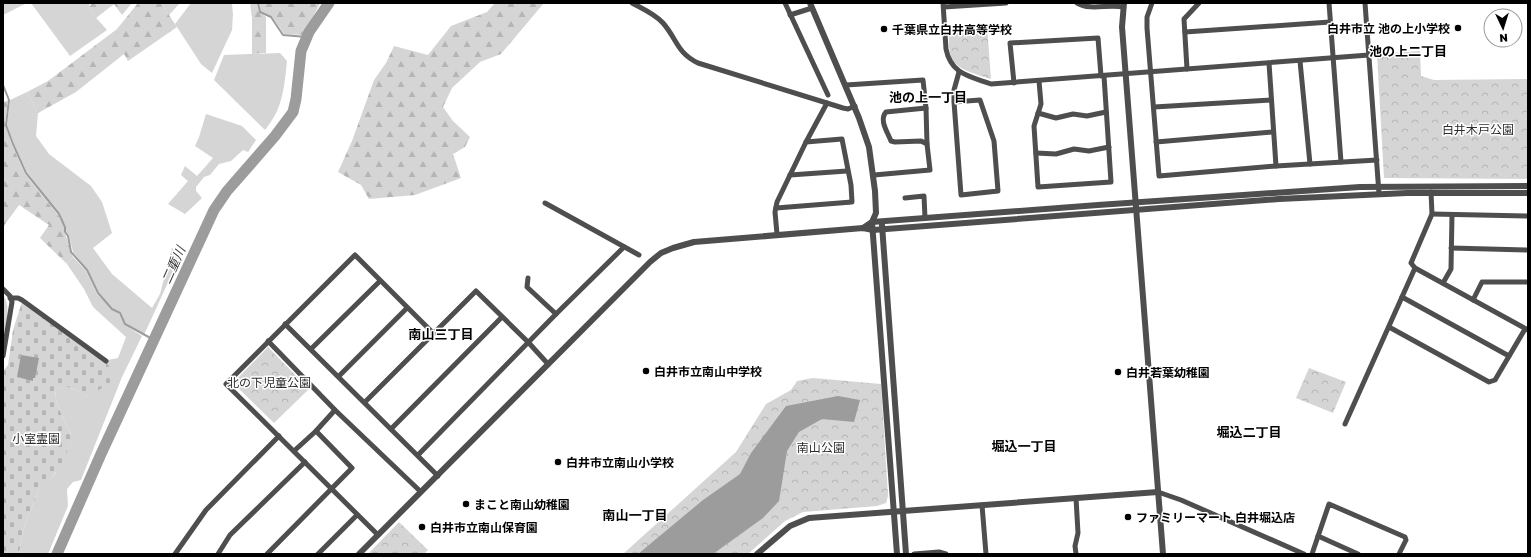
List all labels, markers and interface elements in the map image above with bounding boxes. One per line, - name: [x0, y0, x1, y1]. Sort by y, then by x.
- north arrow: [1483, 8, 1523, 48]
- place label: 白井市立 池の上小学校: [1327, 21, 1450, 36]
- place label: 千葉県立白井高等学校: [892, 22, 1012, 37]
- marker: 白井市立 池の上小学校: [1453, 23, 1463, 33]
- marker: 千葉県立白井高等学校: [879, 24, 889, 34]
- text: N: [1499, 32, 1508, 45]
- district label: 池の上二丁目: [1369, 43, 1447, 59]
- district label: 池の上一丁目: [889, 89, 967, 105]
- park label: 白井木戸公園: [1442, 122, 1514, 137]
- water label: 二重川: [158, 242, 189, 286]
- district label: 南山三丁目: [408, 326, 474, 342]
- place label: 白井市立南山中学校: [654, 364, 762, 379]
- place label: 白井若葉幼稚園: [1126, 365, 1210, 380]
- marker: 白井市立南山中学校: [641, 366, 651, 376]
- marker: 白井若葉幼稚園: [1113, 367, 1123, 377]
- park label: 北の下児童公園: [227, 375, 311, 390]
- district label: 堀込二丁目: [1216, 424, 1282, 440]
- park label: 小室霊園: [12, 431, 60, 446]
- district label: 堀込一丁目: [991, 438, 1057, 454]
- park label: 南山公園: [797, 440, 845, 455]
- place label: 白井市立南山小学校: [566, 455, 674, 470]
- marker: 白井市立南山小学校: [553, 457, 563, 467]
- place label: まこと南山幼稚園: [474, 497, 570, 512]
- marker: まこと南山幼稚園: [461, 499, 471, 509]
- district label: 南山一丁目: [602, 507, 668, 523]
- place label: ファミリーマート 白井堀込店: [1136, 510, 1295, 525]
- marker: ファミリーマート 白井堀込店: [1123, 512, 1133, 522]
- place label: 白井市立南山保育園: [430, 520, 538, 535]
- marker: 白井市立南山保育園: [417, 522, 427, 532]

